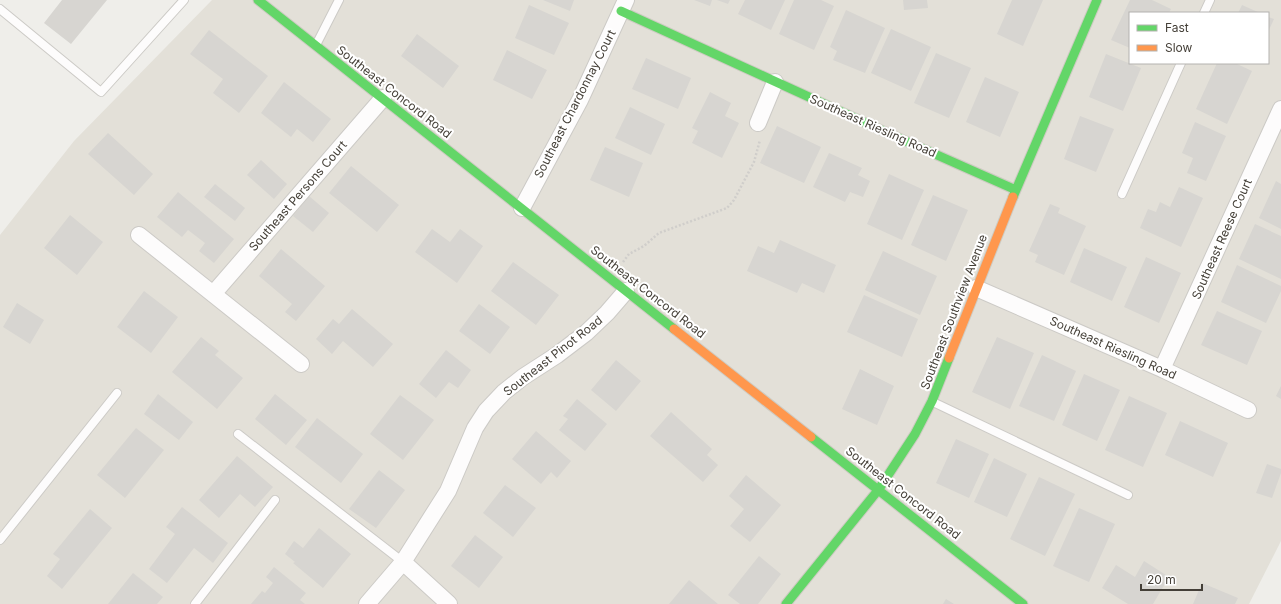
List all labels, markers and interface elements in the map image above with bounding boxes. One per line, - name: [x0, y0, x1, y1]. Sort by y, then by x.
- legend: [1129, 12, 1269, 64]
- text: Fast: [1165, 20, 1189, 35]
- street label: Southeast Chardonnay Court: [531, 27, 619, 180]
- text: Slow: [1165, 40, 1193, 55]
- street label: Southeast Concord Road: [334, 42, 455, 141]
- street label: Southeast Riesling Road: [808, 91, 939, 160]
- street label: Southeast Persons Court: [246, 137, 350, 254]
- street label: Southeast Reese Court: [1188, 176, 1255, 301]
- street label: Southeast Southview Avenue: [917, 232, 990, 392]
- street label: Southeast Concord Road: [588, 242, 709, 341]
- street label: Southeast Pinot Road: [500, 312, 605, 399]
- street label: Southeast Riesling Road: [1048, 313, 1179, 382]
- street label: Southeast Concord Road: [843, 443, 964, 542]
- scale bar: [1141, 566, 1202, 592]
- text: 20 m: [1147, 572, 1176, 587]

